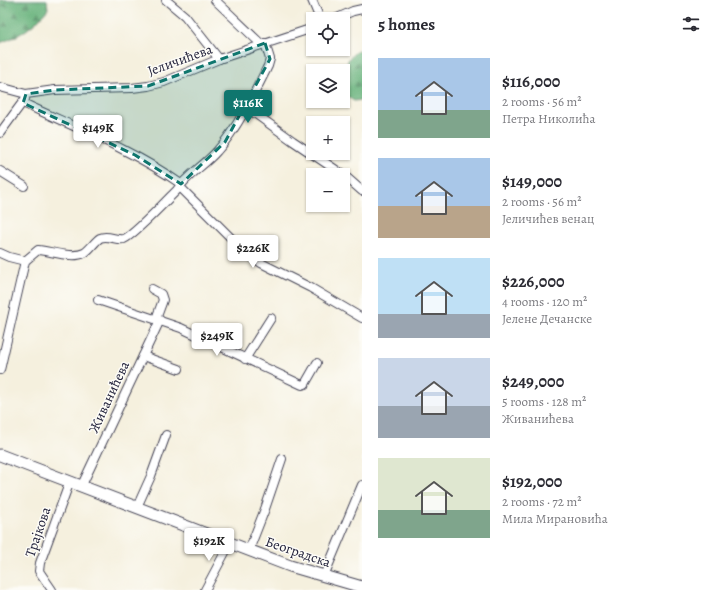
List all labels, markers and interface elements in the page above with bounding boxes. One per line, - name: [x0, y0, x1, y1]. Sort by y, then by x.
- map controls: [306, 12, 350, 212]
- button: locate: [306, 12, 350, 56]
- text: 5 homes: [378, 13, 435, 36]
- icon: filters: [680, 13, 702, 35]
- street label: Јеличићева: [145, 39, 215, 80]
- button: layers: [306, 64, 350, 108]
- text: $116,000: [502, 70, 560, 93]
- icon: home: [410, 74, 458, 122]
- pin: $116K: [220, 90, 276, 124]
- text: 2 rooms · 56 m²: [502, 93, 582, 110]
- text: $116K: [233, 94, 263, 111]
- text: Петра Николића: [502, 110, 595, 127]
- pin: $149K: [70, 115, 126, 149]
- button: +: [306, 116, 350, 160]
- text: $149K: [82, 119, 114, 136]
- button: −: [306, 168, 350, 212]
- text: $149,000: [502, 170, 562, 193]
- icon: home: [410, 174, 458, 222]
- text: 2 rooms · 56 m²: [502, 193, 582, 210]
- text: Јеличићев венац: [502, 210, 594, 227]
- pin: $226K: [225, 235, 281, 269]
- text: $226K: [236, 239, 270, 256]
- text: $226,000: [502, 270, 565, 293]
- icon: home: [410, 274, 458, 322]
- text: 4 rooms · 120 m²: [502, 293, 587, 310]
- text: Јелене Дечанске: [502, 310, 592, 327]
- pin: $249K: [189, 323, 245, 357]
- text: $249K: [200, 327, 234, 344]
- street label: Живанићева: [84, 357, 134, 436]
- text: $249,000: [502, 370, 564, 393]
- icon: home: [410, 374, 458, 422]
- text: 5 rooms · 128 m²: [502, 393, 586, 410]
- text: Живанићева: [502, 410, 574, 427]
- text: $192,000: [502, 470, 562, 493]
- icon: home: [410, 474, 458, 522]
- text: 2 rooms · 72 m²: [502, 493, 582, 510]
- street label: Трајкова: [21, 504, 56, 560]
- text: Мила Мирановића: [502, 510, 608, 527]
- pin: $192K: [181, 528, 237, 562]
- text: $192K: [193, 532, 225, 549]
- street label: Београдска: [263, 532, 334, 572]

